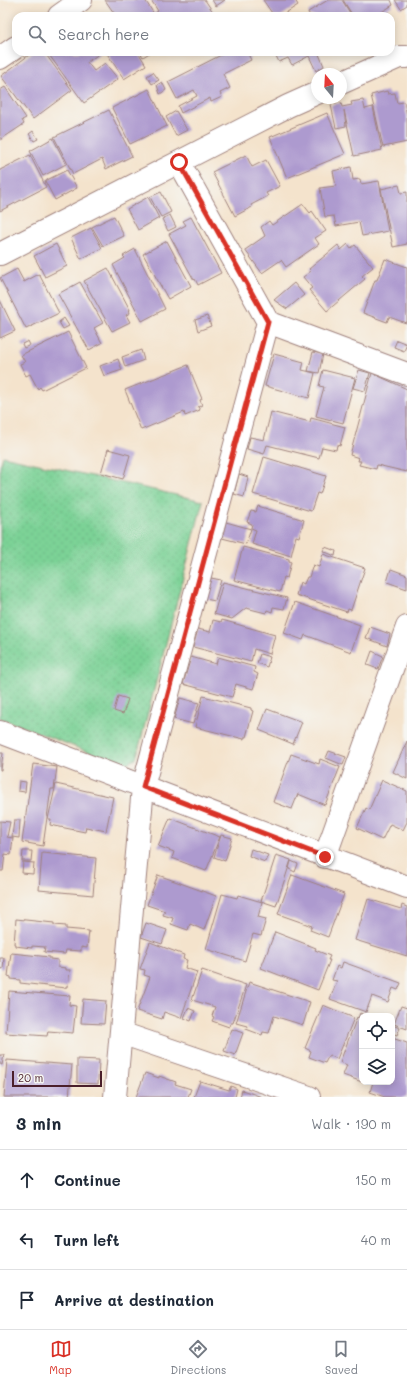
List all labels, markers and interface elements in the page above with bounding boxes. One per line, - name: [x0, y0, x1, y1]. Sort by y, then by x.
- search box: [12, 12, 395, 56]
- icon: search: [26, 23, 48, 45]
- text: Search here: [58, 24, 149, 44]
- north arrow: [311, 68, 347, 104]
- route start: [170, 153, 188, 171]
- route end: [316, 848, 334, 866]
- map controls: [359, 1013, 395, 1085]
- button: locate: [359, 1013, 395, 1049]
- button: layers: [359, 1049, 395, 1085]
- scale bar: [12, 1069, 102, 1088]
- text: 20 m: [18, 1070, 43, 1085]
- text: 3 min: [16, 1112, 61, 1134]
- text: Walk · 190 m: [311, 1115, 391, 1132]
- icon: ahead: [16, 1169, 38, 1191]
- text: Continue: [54, 1170, 121, 1190]
- text: 150 m: [355, 1171, 391, 1188]
- icon: left: [16, 1229, 38, 1251]
- text: Turn left: [54, 1230, 119, 1250]
- text: 40 m: [361, 1231, 391, 1248]
- icon: arrive: [16, 1289, 38, 1311]
- text: Arrive at destination: [54, 1290, 214, 1310]
- tab: Map: [49, 1338, 72, 1377]
- tab: Directions: [170, 1338, 226, 1377]
- tab: Saved: [325, 1338, 358, 1377]

